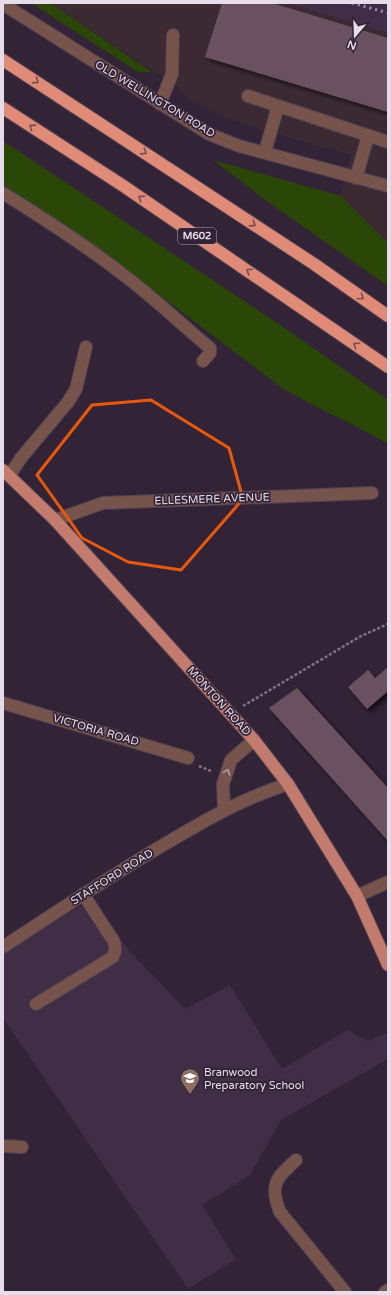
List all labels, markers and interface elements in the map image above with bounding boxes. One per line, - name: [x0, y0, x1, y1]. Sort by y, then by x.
- north arrow: [335, 16, 375, 56]
- text: N: [346, 37, 358, 53]
- street label: OLD WELLINGTON ROAD: [93, 58, 217, 140]
- one-way arrow: [32, 76, 39, 84]
- one-way arrow: [29, 124, 36, 132]
- one-way arrow: [140, 147, 147, 154]
- one-way arrow: [138, 195, 145, 203]
- one-way arrow: [249, 219, 256, 227]
- road number: M602: [178, 228, 216, 244]
- one-way arrow: [246, 268, 253, 276]
- one-way arrow: [356, 292, 363, 299]
- one-way arrow: [353, 342, 360, 350]
- street label: ELLESMERE AVENUE: [154, 490, 270, 508]
- street label: MONTON ROAD: [185, 664, 253, 738]
- street label: VICTORIA ROAD: [51, 712, 141, 748]
- one-way arrow: [223, 768, 231, 775]
- street label: STAFFORD ROAD: [68, 846, 156, 908]
- place label: Branwood Preparatory School: [204, 1066, 304, 1092]
- school or university icon: Branwood Preparatory School: [179, 1067, 201, 1095]

